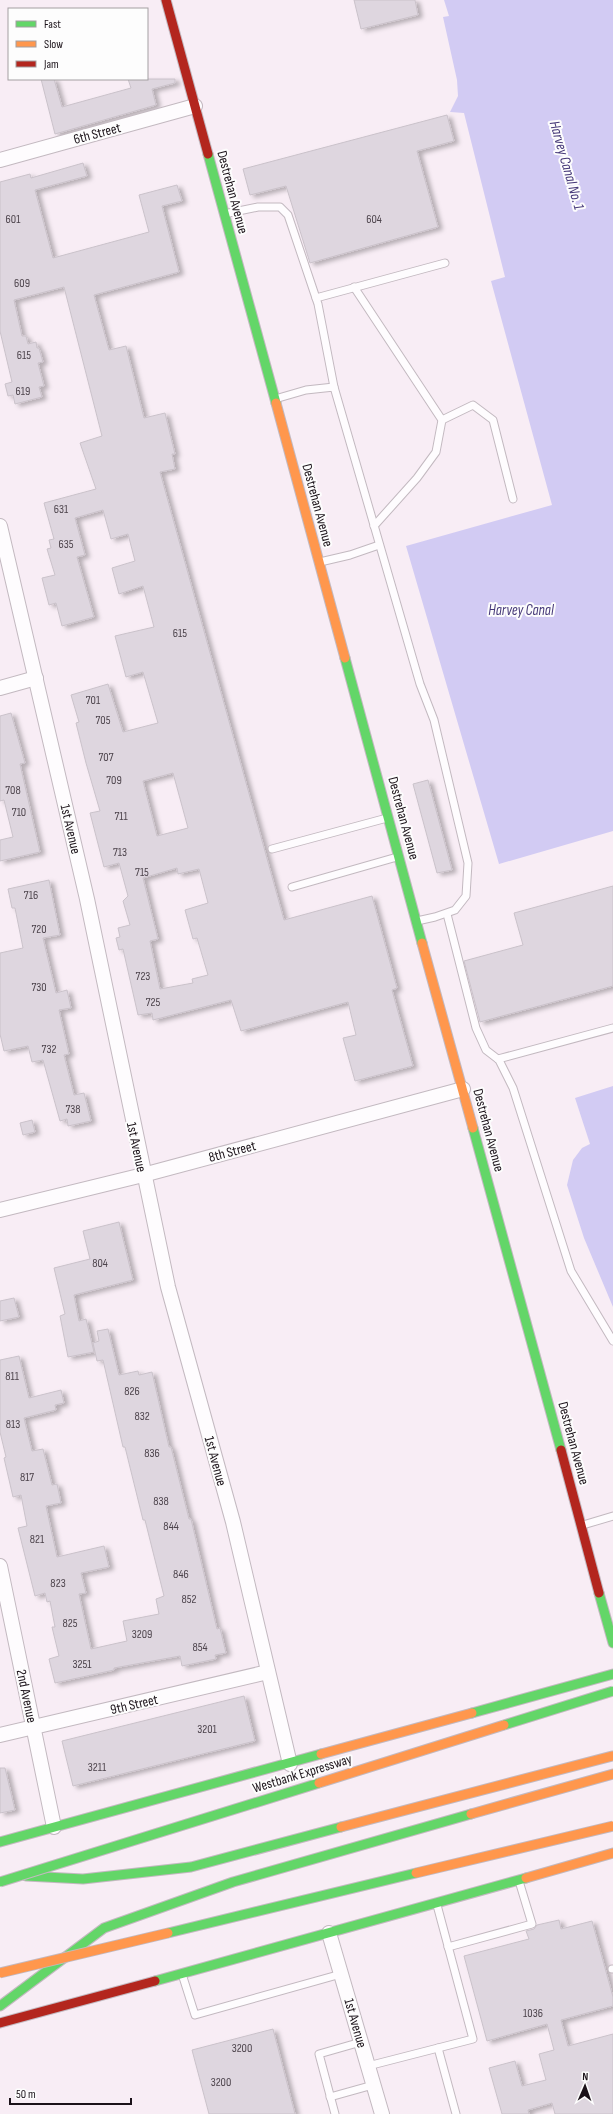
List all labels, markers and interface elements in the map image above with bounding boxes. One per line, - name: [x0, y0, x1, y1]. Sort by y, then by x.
- legend: [8, 8, 148, 80]
- text: Fast: [44, 17, 61, 32]
- text: Slow: [44, 37, 63, 52]
- text: Jam: [43, 57, 59, 72]
- street label: 6th Street: [72, 119, 123, 148]
- water label: Harvey Canal No. 1: [545, 119, 588, 212]
- street label: Destrehan Avenue: [213, 149, 252, 235]
- house number: 601: [6, 212, 21, 227]
- house number: 604: [366, 212, 382, 227]
- house number: 609: [14, 276, 30, 291]
- house number: 615: [17, 348, 31, 363]
- house number: 619: [16, 384, 30, 399]
- street label: Destrehan Avenue: [298, 462, 337, 548]
- house number: 631: [54, 502, 69, 517]
- house number: 635: [58, 537, 74, 552]
- water label: Harvey Canal: [488, 601, 555, 620]
- house number: 615: [173, 626, 187, 641]
- house number: 701: [86, 693, 101, 708]
- house number: 705: [96, 713, 111, 728]
- house number: 707: [99, 750, 114, 765]
- house number: 709: [106, 773, 122, 788]
- street label: Destrehan Avenue: [384, 775, 423, 861]
- house number: 708: [5, 783, 21, 798]
- street label: 1st Avenue: [57, 803, 84, 856]
- house number: 710: [12, 805, 26, 820]
- house number: 711: [114, 809, 128, 824]
- house number: 713: [113, 845, 127, 860]
- house number: 715: [135, 865, 149, 880]
- house number: 716: [24, 888, 38, 903]
- house number: 720: [31, 922, 47, 937]
- house number: 723: [136, 969, 150, 984]
- house number: 730: [31, 980, 47, 995]
- house number: 725: [146, 995, 160, 1010]
- house number: 732: [42, 1042, 56, 1057]
- street label: Destrehan Avenue: [469, 1087, 508, 1173]
- house number: 738: [65, 1102, 81, 1117]
- street label: 1st Avenue: [123, 1121, 150, 1174]
- street label: 8th Street: [207, 1137, 258, 1166]
- house number: 804: [92, 1256, 108, 1271]
- house number: 811: [5, 1369, 20, 1384]
- house number: 826: [124, 1384, 140, 1399]
- street label: Destrehan Avenue: [554, 1400, 593, 1486]
- house number: 832: [134, 1409, 150, 1424]
- house number: 813: [6, 1417, 20, 1432]
- street label: 1st Avenue: [201, 1434, 230, 1488]
- house number: 836: [144, 1446, 160, 1461]
- house number: 817: [20, 1470, 34, 1485]
- house number: 838: [153, 1494, 169, 1509]
- house number: 844: [163, 1519, 179, 1534]
- house number: 821: [30, 1532, 45, 1547]
- house number: 846: [173, 1567, 189, 1582]
- house number: 823: [50, 1576, 66, 1591]
- house number: 852: [181, 1592, 197, 1607]
- house number: 825: [62, 1616, 78, 1631]
- house number: 3209: [132, 1627, 152, 1642]
- house number: 854: [192, 1640, 208, 1655]
- house number: 3251: [73, 1657, 92, 1672]
- street label: 2nd Avenue: [13, 1668, 40, 1724]
- street label: 9th Street: [109, 1691, 160, 1718]
- house number: 3201: [197, 1722, 218, 1737]
- street label: Westbank Expressway: [250, 1750, 354, 1797]
- house number: 3211: [88, 1760, 107, 1775]
- street label: 1st Avenue: [340, 1996, 371, 2050]
- house number: 1036: [523, 2006, 543, 2021]
- house number: 3200: [232, 2041, 252, 2056]
- north arrow: [565, 2066, 605, 2106]
- text: N: [582, 2070, 589, 2083]
- house number: 3200: [211, 2075, 231, 2090]
- scale bar: [10, 2080, 131, 2106]
- text: 50 m: [16, 2087, 36, 2102]

